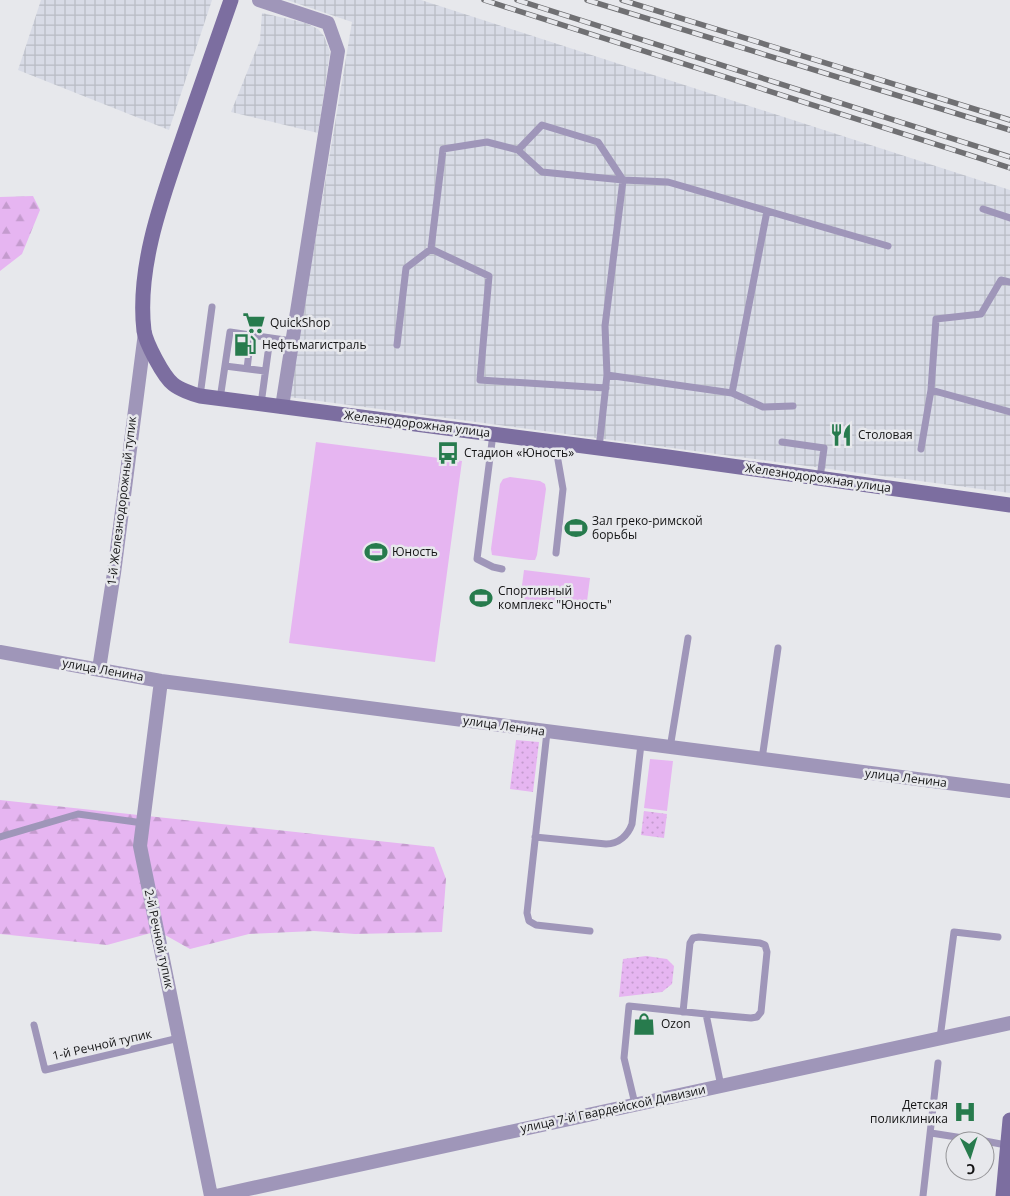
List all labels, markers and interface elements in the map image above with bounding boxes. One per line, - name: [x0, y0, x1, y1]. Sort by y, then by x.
- supermarket icon: QuickShop: [241, 310, 267, 336]
- place label: QuickShop: [270, 314, 330, 331]
- fuel station icon: Нефтьмагистраль: [232, 332, 258, 358]
- place label: Нефтьмагистраль: [262, 336, 367, 353]
- street label: Железнодорожная улица: [343, 406, 491, 441]
- street label: 1-й Железнодорожный тупик: [103, 414, 140, 587]
- restaurant icon: Столовая: [828, 422, 854, 448]
- place label: Столовая: [858, 426, 913, 443]
- bus stop icon: Стадион «Юность»: [435, 440, 461, 466]
- place label: Стадион «Юность»: [464, 444, 574, 461]
- street label: Железнодорожная улица: [744, 459, 892, 496]
- place label: Зал греко-римской борьбы: [592, 512, 703, 543]
- sports icon: Зал греко-римской борьбы: [563, 515, 589, 541]
- sports icon: Юность: [363, 539, 389, 565]
- place label: Юность: [392, 543, 438, 560]
- place label: Спортивный комплекс "Юность": [498, 582, 612, 613]
- sports icon: Спортивный комплекс "Юность": [468, 585, 494, 611]
- street label: улица Ленина: [61, 654, 145, 685]
- street label: улица Ленина: [462, 711, 546, 740]
- street label: улица Ленина: [864, 764, 948, 791]
- street label: 2-й Речной тупик: [141, 888, 178, 991]
- shop icon: Ozon: [631, 1011, 657, 1037]
- place label: Ozon: [661, 1015, 691, 1032]
- street label: 1-й Речной тупик: [51, 1025, 154, 1064]
- street label: улица 7-й Гвардейской Дивизии: [519, 1081, 707, 1136]
- place label: Детская поликлиника: [870, 1096, 948, 1127]
- hospital icon: Детская поликлиника: [952, 1099, 978, 1125]
- north arrow: [945, 1131, 995, 1181]
- text: С: [966, 1160, 976, 1179]

